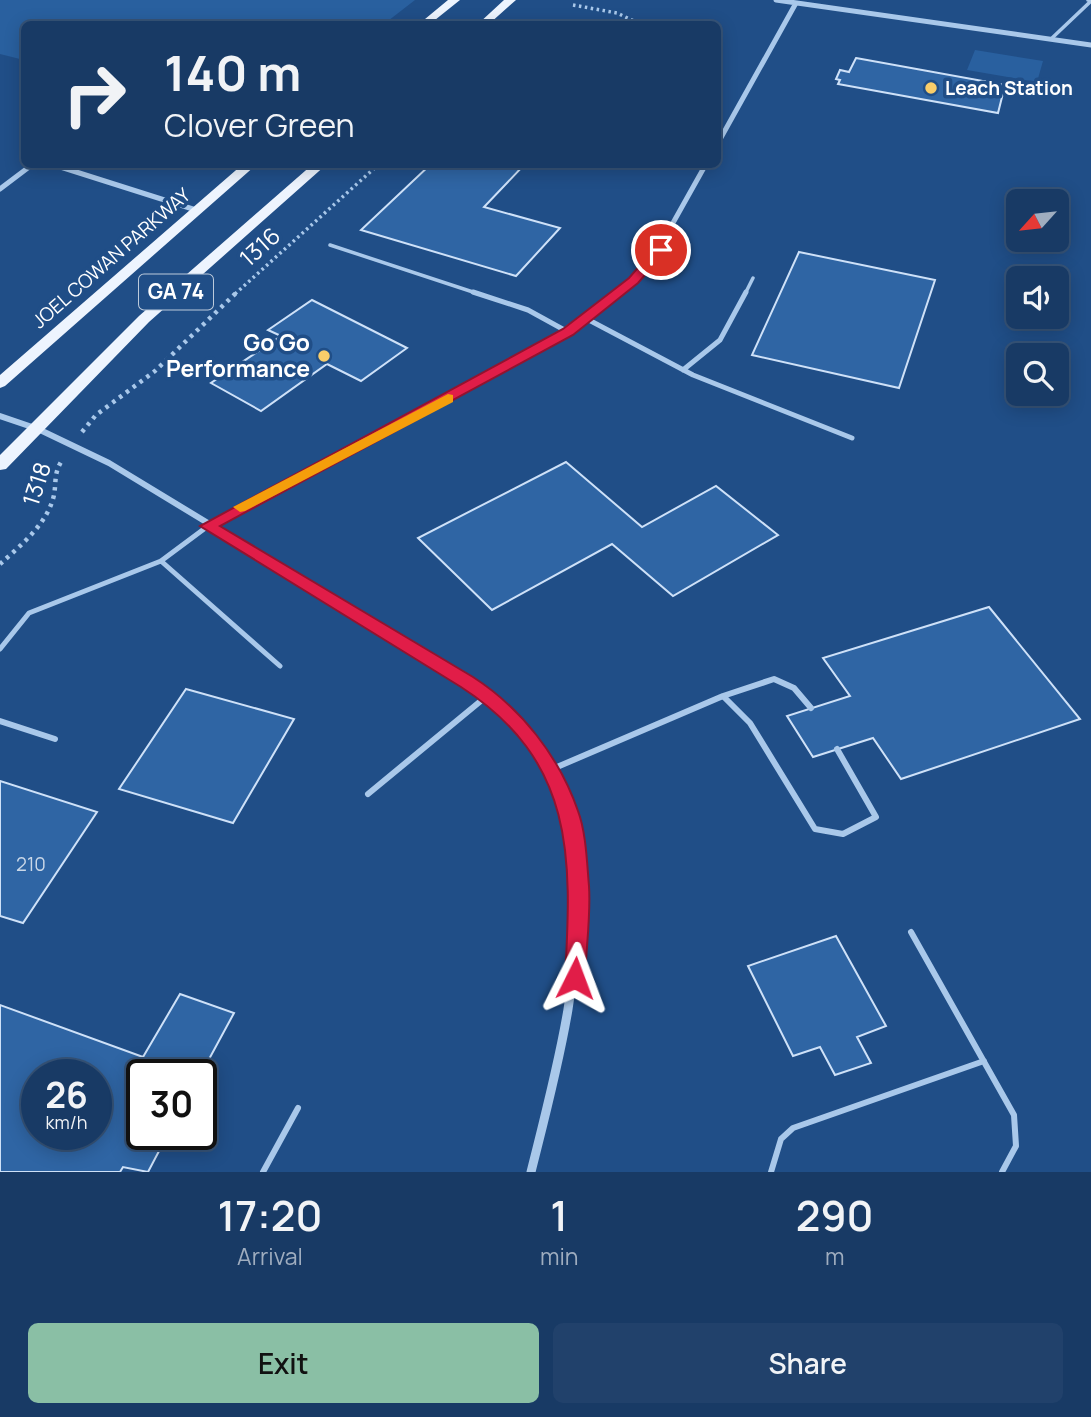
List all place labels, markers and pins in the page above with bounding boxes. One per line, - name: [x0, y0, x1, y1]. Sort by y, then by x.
- place label: Leach Station: [945, 75, 1073, 101]
- marker: Leach Station: [923, 80, 939, 96]
- pin: [631, 220, 691, 280]
- place label: Go Go Performance: [166, 326, 310, 384]
- marker: Go Go Performance: [316, 348, 332, 364]

